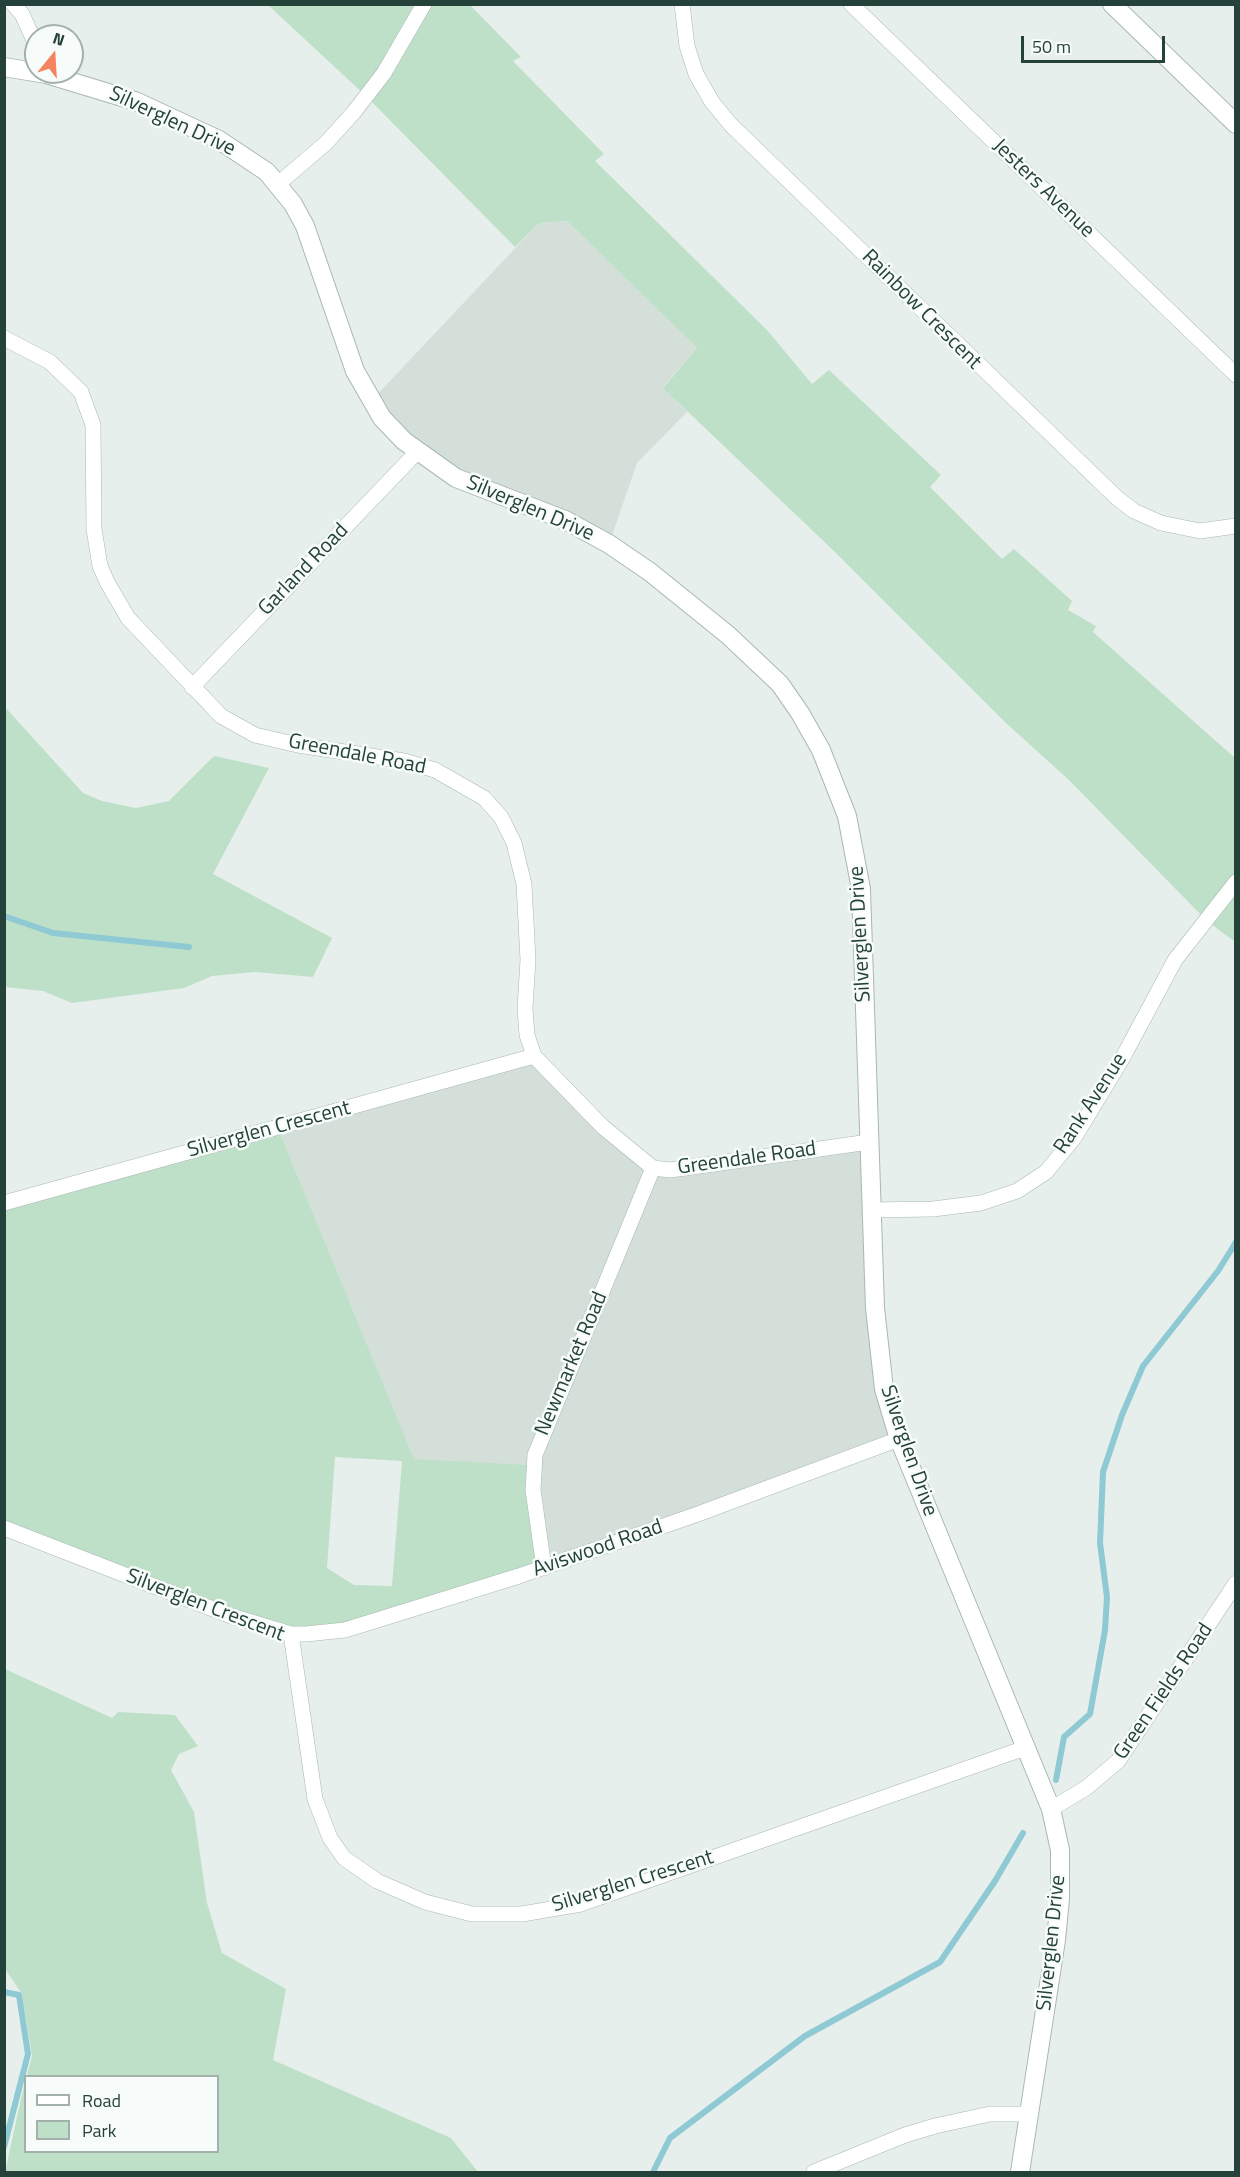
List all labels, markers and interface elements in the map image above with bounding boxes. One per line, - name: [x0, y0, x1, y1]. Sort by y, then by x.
- north arrow: [24, 24, 84, 84]
- scale bar: [1024, 24, 1168, 62]
- text: N: [50, 26, 68, 52]
- text: 50 m: [1032, 33, 1071, 60]
- street label: Silverglen Drive: [105, 82, 239, 162]
- street label: Jesters Avenue: [987, 134, 1099, 244]
- street label: Rainbow Crescent: [856, 245, 986, 375]
- street label: Silverglen Drive: [462, 471, 598, 547]
- street label: Garland Road: [254, 519, 354, 621]
- street label: Greendale Road: [286, 729, 428, 781]
- street label: Silverglen Drive: [845, 865, 877, 1003]
- street label: Rank Avenue: [1049, 1049, 1133, 1159]
- street label: Silverglen Crescent: [185, 1096, 353, 1164]
- street label: Greendale Road: [676, 1137, 818, 1181]
- street label: Newmarket Road: [530, 1288, 614, 1440]
- street label: Silverglen Drive: [874, 1382, 942, 1520]
- street label: Aviswood Road: [530, 1515, 666, 1583]
- street label: Silverglen Crescent: [122, 1564, 288, 1648]
- street label: Green Fields Road: [1109, 1619, 1219, 1765]
- street label: Silverglen Crescent: [549, 1845, 717, 1919]
- street label: Silverglen Drive: [1032, 1874, 1072, 2012]
- legend: [24, 2075, 219, 2153]
- text: Road: [82, 2087, 121, 2114]
- text: Park: [82, 2117, 116, 2144]

